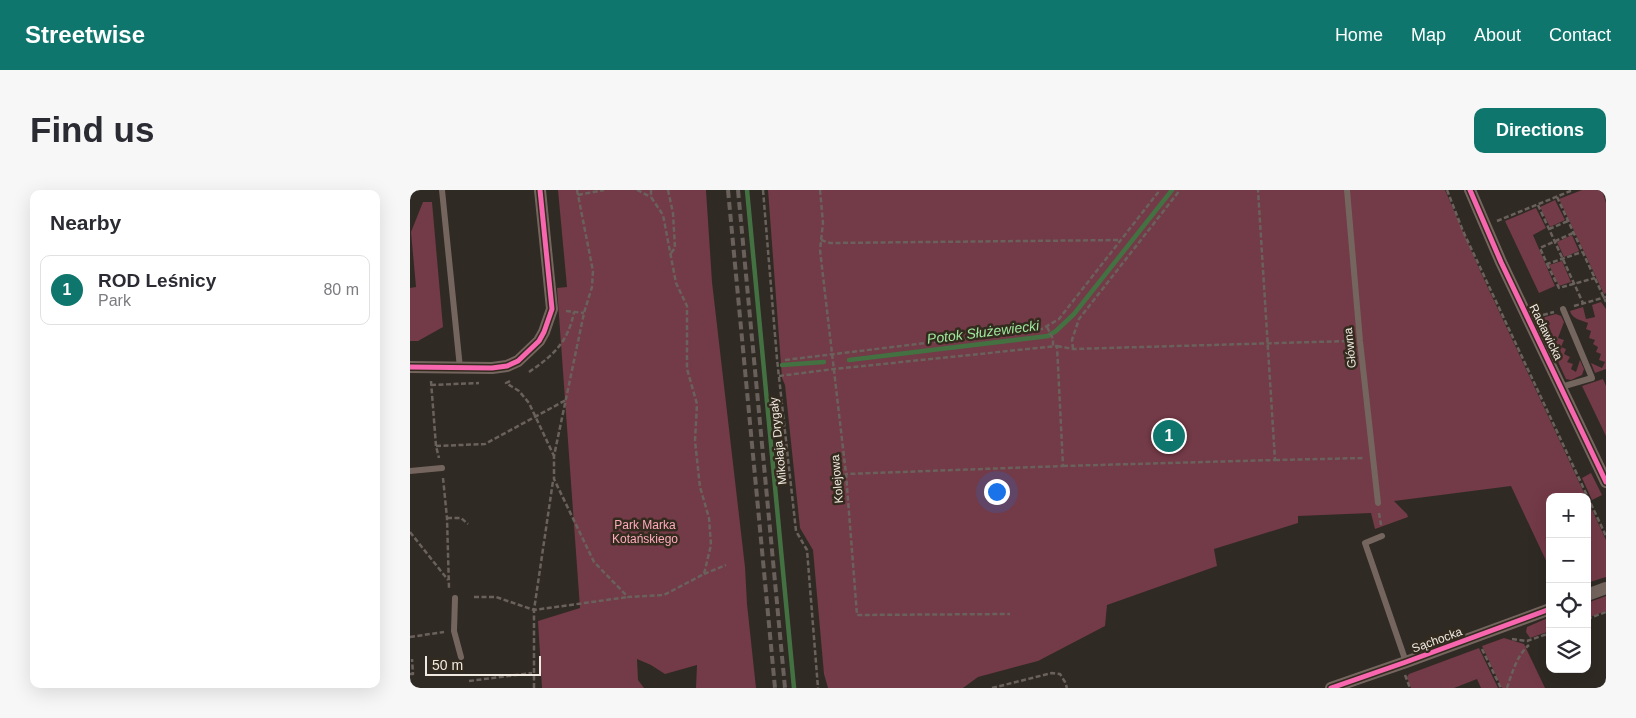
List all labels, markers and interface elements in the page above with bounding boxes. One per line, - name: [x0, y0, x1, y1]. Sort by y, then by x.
- text: Streetwise: [25, 21, 145, 48]
- text: Home: [1335, 25, 1383, 45]
- text: Map: [1411, 25, 1446, 45]
- text: About: [1474, 25, 1521, 45]
- text: Contact: [1549, 25, 1611, 45]
- button: Directions: [1474, 108, 1606, 153]
- text: Find us: [30, 110, 154, 149]
- text: Nearby: [50, 211, 121, 234]
- text: ROD Leśnicy: [98, 270, 216, 291]
- text: 1: [63, 281, 71, 298]
- text: 80 m: [323, 281, 359, 298]
- text: Park: [98, 292, 131, 309]
- street label: Racławicka: [1526, 302, 1566, 363]
- water label: Potok Służewiecki: [926, 317, 1041, 347]
- street label: Główna: [1341, 327, 1359, 369]
- street label: Mikołaja Drygały: [766, 396, 790, 486]
- pin: 1: [1153, 417, 1185, 455]
- street label: Kolejowa: [828, 454, 846, 504]
- your location: [984, 479, 1010, 505]
- map controls: [1546, 493, 1591, 673]
- button: +: [1546, 493, 1591, 538]
- park label: Park Marka Kotańskiego: [612, 518, 678, 546]
- button: −: [1546, 538, 1591, 583]
- button: locate: [1546, 583, 1591, 628]
- street label: Sąchocka: [1410, 624, 1464, 656]
- button: layers: [1546, 628, 1591, 673]
- scale bar: [425, 653, 541, 676]
- text: 50 m: [432, 657, 463, 673]

